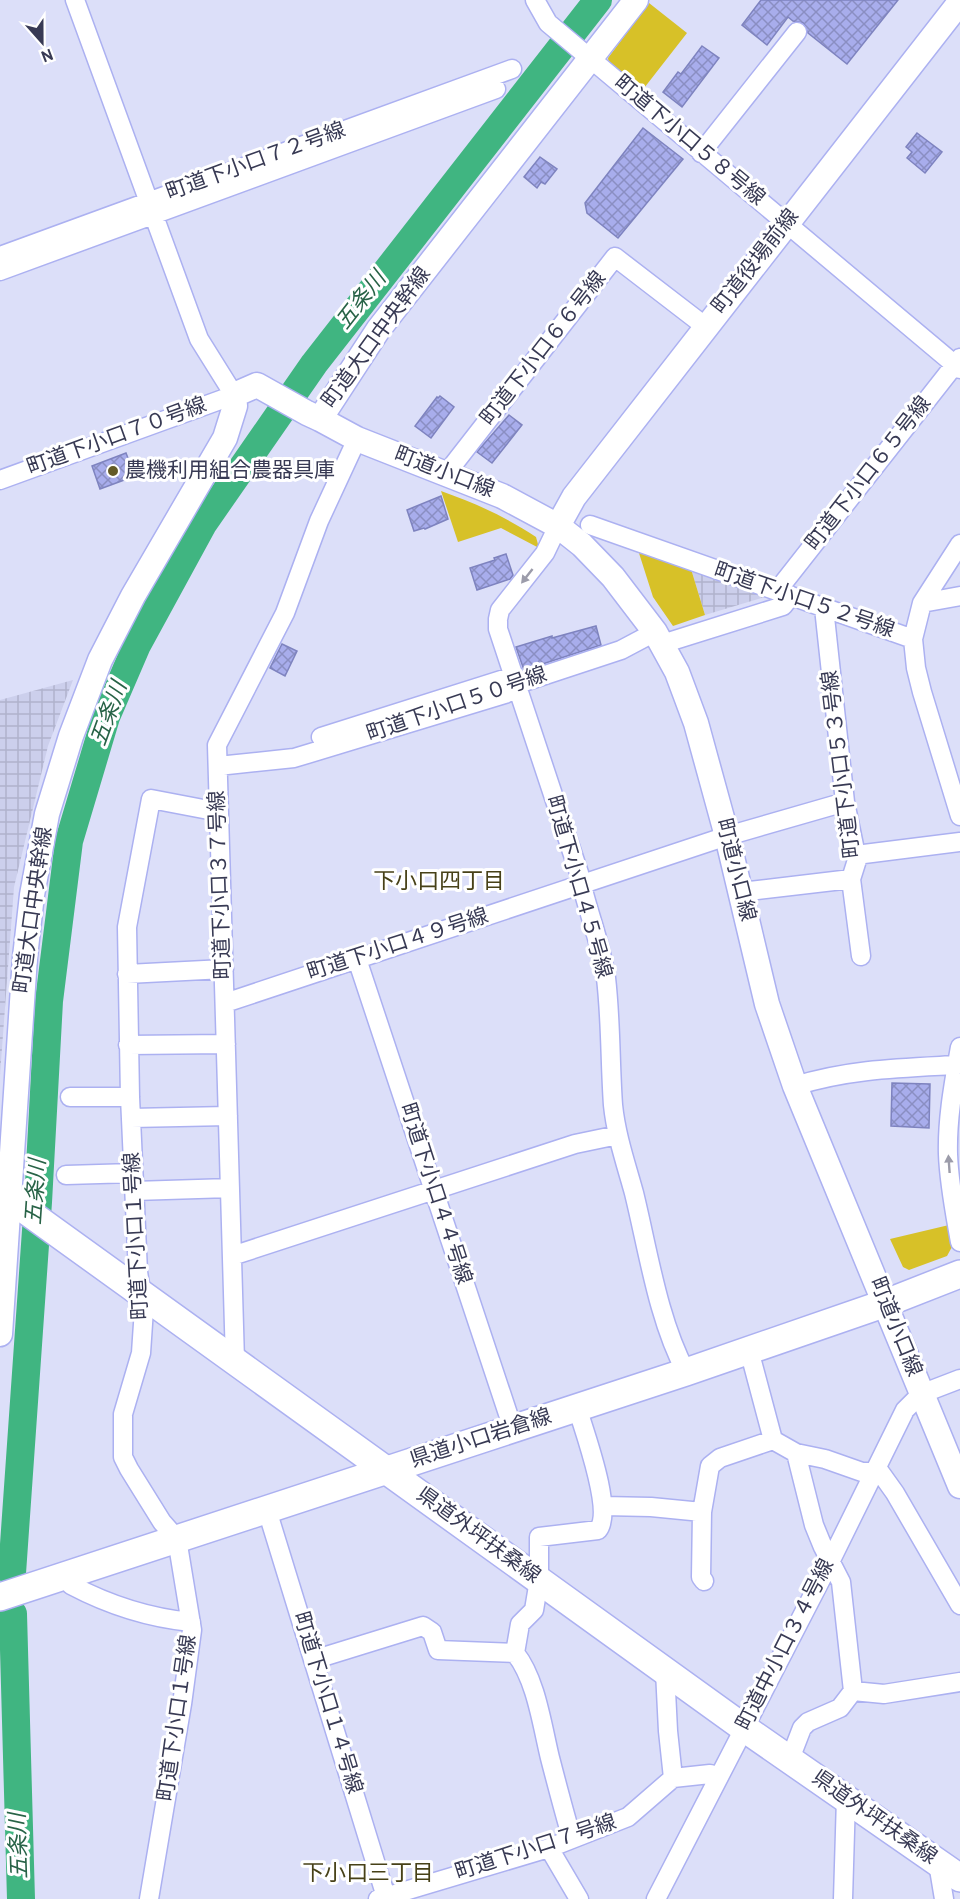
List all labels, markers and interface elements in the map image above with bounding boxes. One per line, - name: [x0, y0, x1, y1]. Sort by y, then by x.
- north arrow: [12, 12, 72, 72]
- text: N: [38, 43, 56, 66]
- street label: 町道下小口５８号線: [608, 70, 770, 212]
- street label: 町道下小口７２号線: [163, 117, 349, 207]
- street label: 町道役場前線: [707, 204, 805, 320]
- street label: 町道大口中央幹線: [317, 262, 437, 414]
- water label: 五条川: [331, 265, 394, 335]
- street label: 町道下小口６６号線: [475, 266, 613, 432]
- street label: 町道下小口６５号線: [800, 391, 938, 557]
- street label: 町道下小口７０号線: [24, 392, 210, 482]
- street label: 町道小口線: [390, 442, 498, 504]
- place label: 農機利用組合農器具庫: [125, 458, 335, 485]
- marker: 農機利用組合農器具庫: [106, 464, 120, 478]
- street label: 町道下小口５２号線: [710, 557, 898, 645]
- one-way arrow: [521, 568, 533, 583]
- street label: 町道下小口５０号線: [363, 661, 551, 749]
- street label: 町道下小口５３号線: [817, 669, 867, 859]
- water label: 五条川: [86, 677, 135, 750]
- street label: 町道下小口３７号線: [204, 790, 238, 980]
- street label: 町道下小口４５号線: [539, 792, 617, 982]
- street label: 町道小口線: [709, 816, 761, 924]
- street label: 町道大口中央幹線: [9, 825, 59, 995]
- district label: 下小口四丁目: [373, 869, 505, 896]
- street label: 町道下小口４９号線: [304, 903, 492, 987]
- street label: 町道下小口４４号線: [393, 1100, 477, 1288]
- street label: 町道下小口１号線: [119, 1151, 155, 1321]
- one-way arrow: [944, 1154, 953, 1173]
- water label: 五条川: [21, 1156, 53, 1226]
- street label: 町道小口線: [863, 1273, 927, 1381]
- street label: 県道小口岩倉線: [407, 1403, 555, 1475]
- street label: 県道外坪扶桑線: [411, 1482, 545, 1590]
- street label: 町道中小口３４号線: [731, 1555, 841, 1735]
- street label: 町道下小口１４号線: [286, 1609, 368, 1797]
- street label: 町道下小口１号線: [153, 1633, 203, 1803]
- street label: 県道外坪扶桑線: [806, 1765, 942, 1871]
- street label: 町道下小口７号線: [452, 1809, 620, 1887]
- water label: 五条川: [5, 1811, 35, 1879]
- district label: 下小口三丁目: [302, 1861, 434, 1888]

